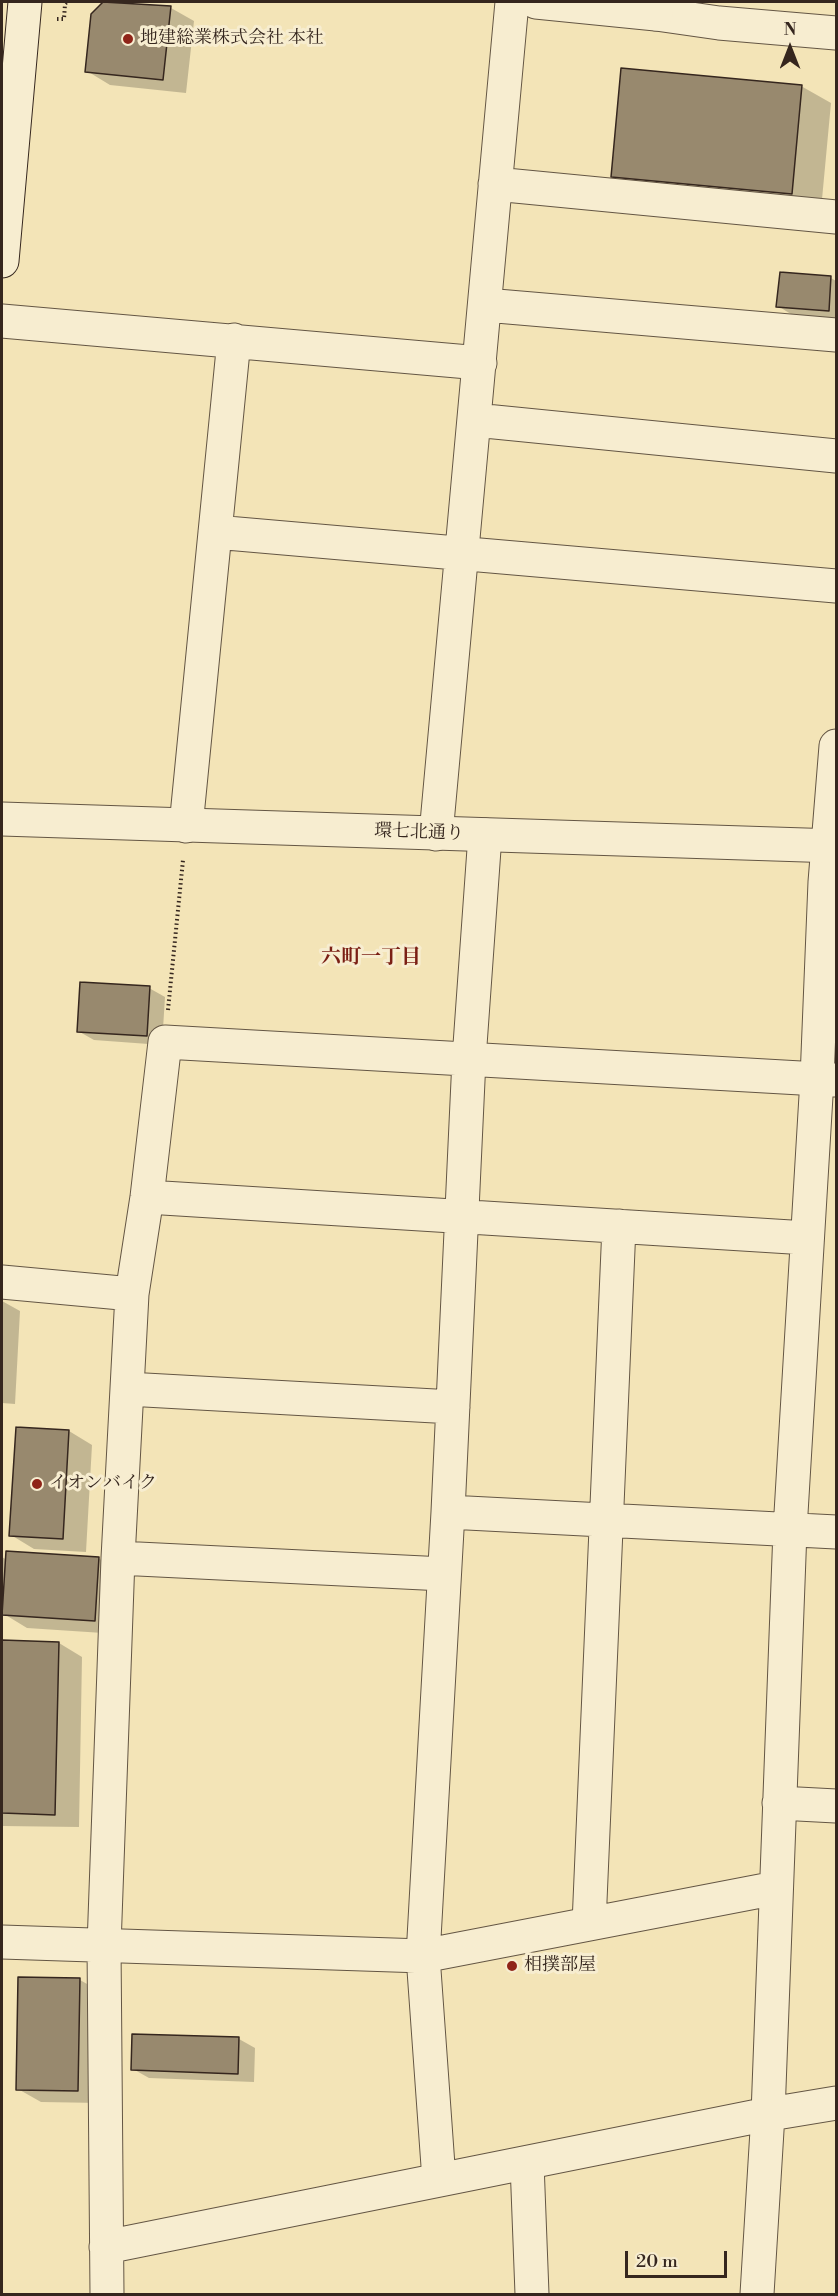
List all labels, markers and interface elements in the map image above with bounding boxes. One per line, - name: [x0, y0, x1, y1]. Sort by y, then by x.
- north arrow: [760, 18, 820, 78]
- text: N: [784, 20, 796, 40]
- place label: 地建総業株式会社 本社: [140, 28, 324, 50]
- marker: 地建総業株式会社 本社: [121, 32, 135, 46]
- street label: 環七北通り: [374, 821, 464, 845]
- district label: 六町一丁目: [321, 946, 421, 970]
- place label: イオンバイク: [49, 1473, 157, 1495]
- marker: イオンバイク: [30, 1477, 44, 1491]
- place label: 相撲部屋: [524, 1955, 596, 1977]
- marker: 相撲部屋: [505, 1959, 519, 1973]
- scale bar: [628, 2239, 730, 2277]
- text: 20 m: [636, 2250, 678, 2273]

